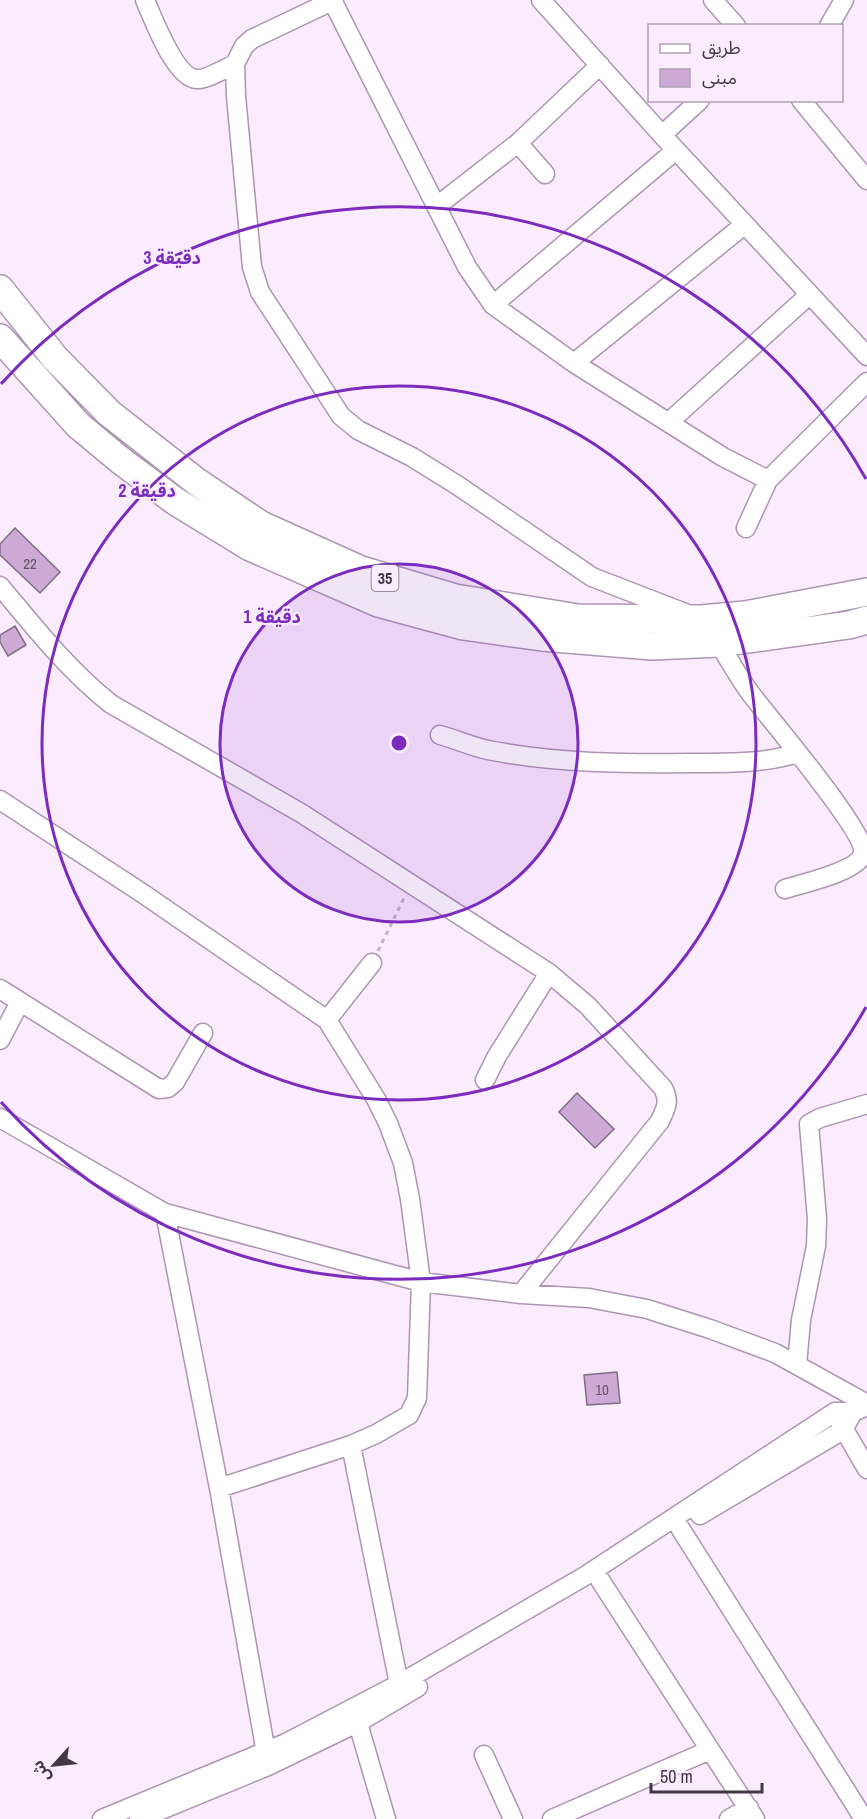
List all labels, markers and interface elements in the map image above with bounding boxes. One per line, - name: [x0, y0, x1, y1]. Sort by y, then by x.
- legend: [648, 24, 843, 102]
- text: طريق: [702, 35, 741, 60]
- text: مبنى: [702, 65, 737, 90]
- text: 3 دقيقة: [143, 245, 201, 270]
- text: 2 دقيقة: [118, 478, 176, 503]
- house number: 22: [23, 553, 37, 574]
- road number: 35: [372, 565, 398, 591]
- text: 1 دقيقة: [243, 604, 301, 629]
- centre of rings: [389, 733, 409, 753]
- house number: 10: [595, 1379, 609, 1400]
- north arrow: [24, 1735, 84, 1795]
- scale bar: [651, 1756, 762, 1794]
- text: ش: [26, 1757, 55, 1787]
- text: 50 m: [660, 1764, 693, 1789]

